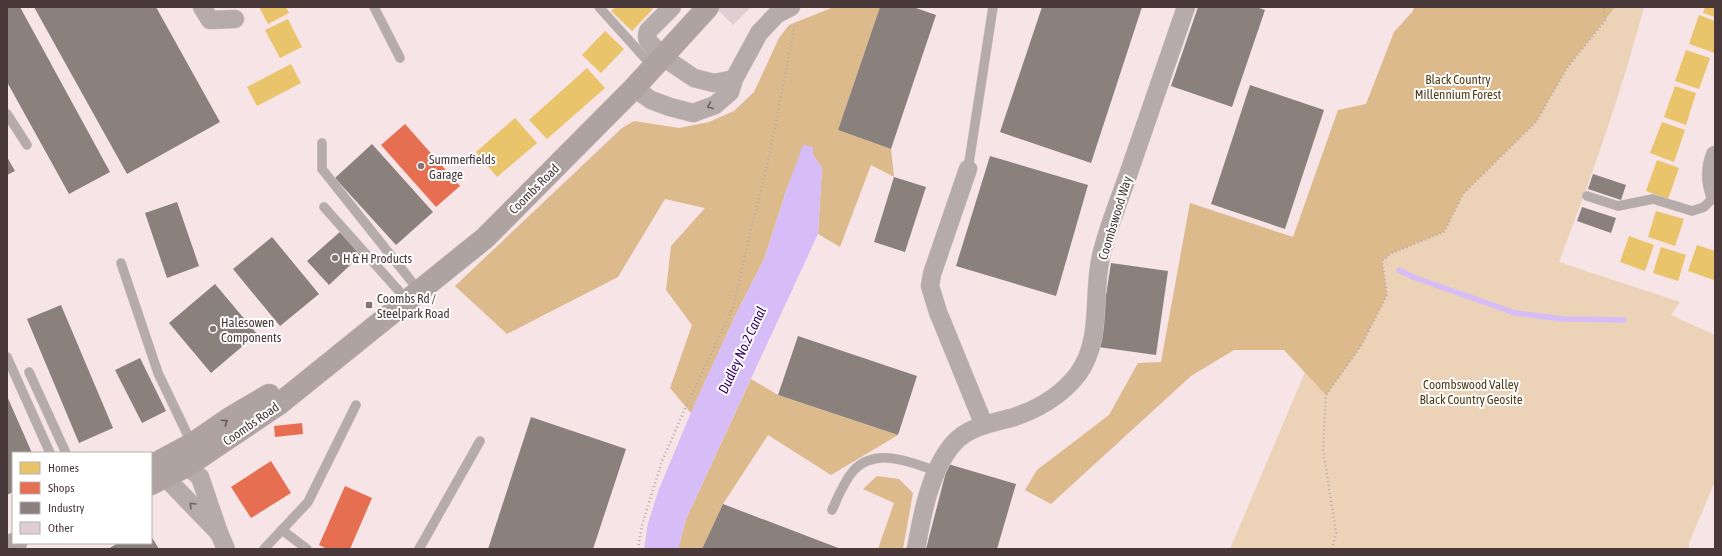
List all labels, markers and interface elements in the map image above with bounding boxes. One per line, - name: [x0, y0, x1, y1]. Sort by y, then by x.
- park label: Black Country Millennium Forest: [1415, 72, 1502, 102]
- one-way arrow: [707, 102, 714, 110]
- place label: Summerfields Garage: [429, 152, 496, 182]
- marker: Summerfields Garage: [416, 161, 426, 171]
- street label: Coombs Road: [506, 161, 562, 217]
- street label: Coombswood Way: [1095, 174, 1135, 262]
- place label: H & H Products: [343, 251, 413, 266]
- marker: H & H Products: [330, 253, 340, 263]
- place label: Coombs Rd / Steelpark Road: [377, 291, 450, 321]
- marker: Coombs Rd / Steelpark Road: [364, 300, 374, 310]
- water label: Dudley No.2 Canal: [715, 304, 769, 396]
- place label: Halesowen Components: [221, 315, 282, 345]
- marker: Halesowen Components: [208, 324, 218, 334]
- park label: Coombswood Valley Black Country Geosite: [1419, 377, 1523, 407]
- street label: Coombs Road: [220, 399, 282, 449]
- one-way arrow: [220, 420, 227, 427]
- legend: [12, 452, 152, 544]
- text: Homes: [48, 461, 79, 475]
- text: Shops: [48, 481, 74, 495]
- text: Industry: [48, 501, 85, 515]
- one-way arrow: [189, 502, 197, 510]
- text: Other: [48, 521, 74, 535]

